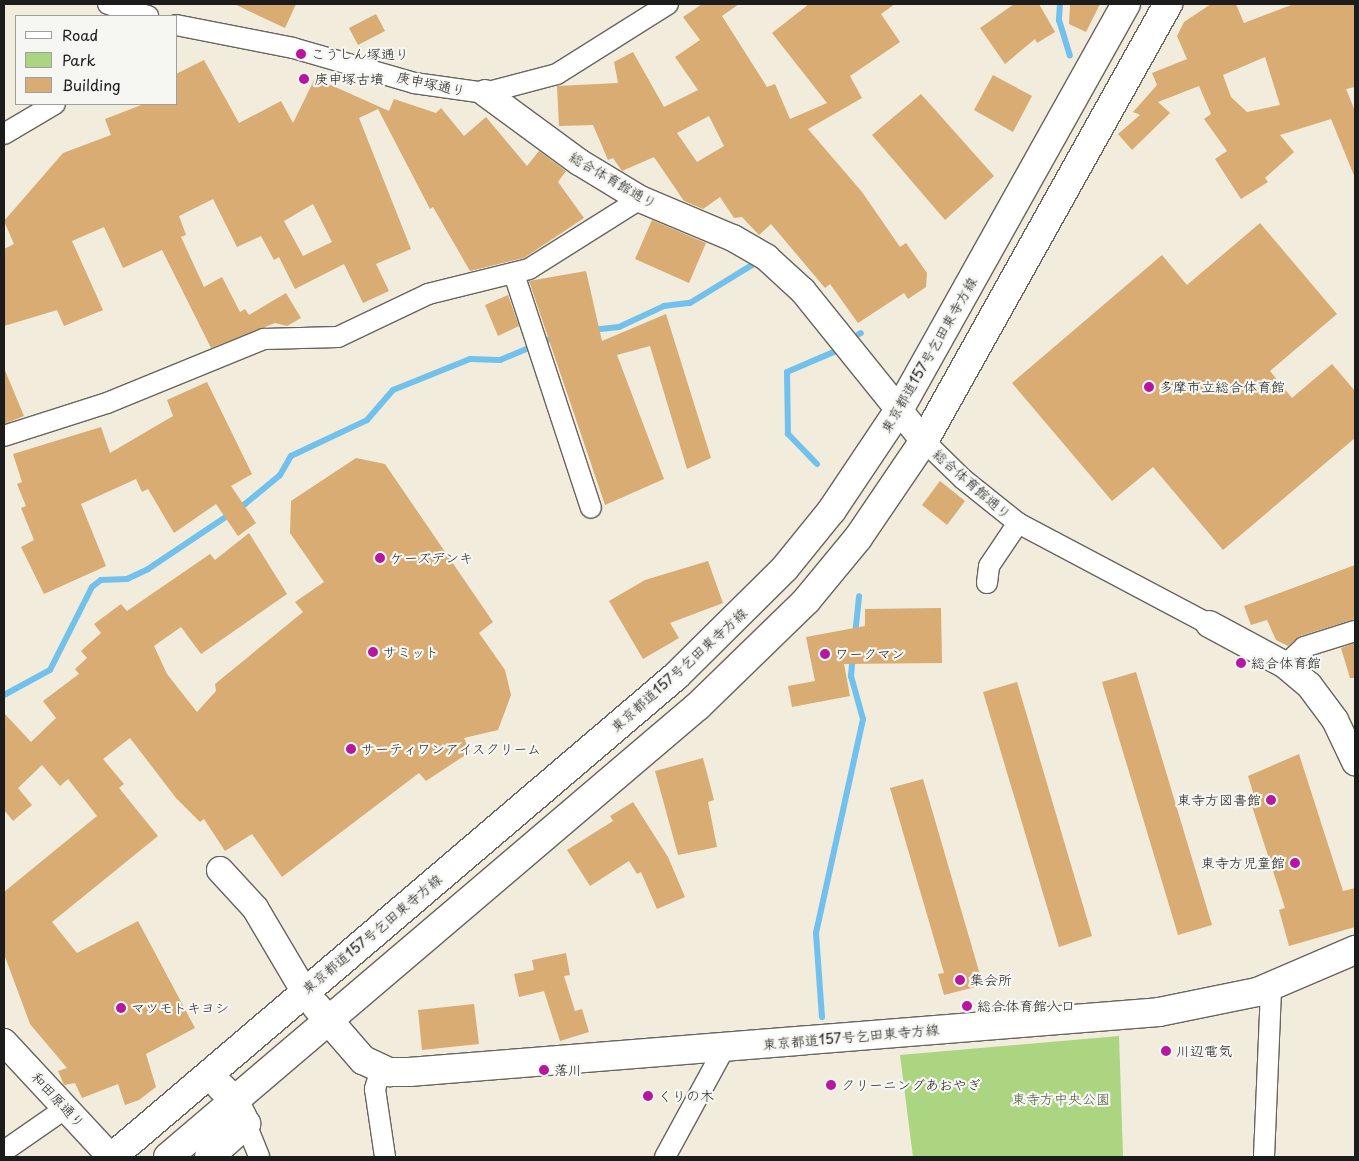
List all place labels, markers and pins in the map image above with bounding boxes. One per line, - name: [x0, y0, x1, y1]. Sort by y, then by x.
- place label: こうしん塚通り: [311, 46, 409, 62]
- marker: こうしん塚通り: [295, 48, 307, 60]
- place label: 庚申塚古墳: [314, 71, 384, 87]
- marker: 庚申塚古墳: [298, 73, 310, 85]
- place label: 多摩市立総合体育館: [1159, 379, 1285, 395]
- marker: 多摩市立総合体育館: [1143, 381, 1155, 393]
- place label: ケーズデンキ: [390, 550, 474, 566]
- marker: ケーズデンキ: [374, 552, 386, 564]
- place label: サミット: [383, 644, 439, 660]
- marker: サミット: [367, 646, 379, 658]
- place label: ワークマン: [835, 646, 905, 662]
- marker: ワークマン: [819, 648, 831, 660]
- place label: 総合体育館: [1251, 655, 1321, 671]
- marker: 総合体育館: [1235, 657, 1247, 669]
- place label: サーティワンアイスクリーム: [361, 741, 543, 757]
- marker: サーティワンアイスクリーム: [345, 743, 357, 755]
- place label: 東寺方図書館: [1177, 792, 1261, 808]
- marker: 東寺方図書館: [1265, 794, 1277, 806]
- place label: 東寺方児童館: [1201, 855, 1285, 871]
- marker: 東寺方児童館: [1289, 857, 1301, 869]
- place label: 集会所: [970, 972, 1012, 988]
- marker: 集会所: [954, 974, 966, 986]
- place label: 総合体育館入口: [977, 998, 1075, 1014]
- place label: マツモトキヨシ: [131, 1000, 229, 1016]
- marker: 総合体育館入口: [961, 1000, 973, 1012]
- marker: マツモトキヨシ: [115, 1002, 127, 1014]
- place label: 川辺電気: [1176, 1043, 1232, 1059]
- marker: 川辺電気: [1160, 1045, 1172, 1057]
- place label: 落川: [554, 1062, 582, 1078]
- marker: 落川: [538, 1064, 550, 1076]
- place label: クリーニングあおやぎ: [841, 1077, 981, 1093]
- marker: クリーニングあおやぎ: [825, 1079, 837, 1091]
- place label: くりの木: [658, 1088, 714, 1104]
- marker: くりの木: [642, 1090, 654, 1102]

